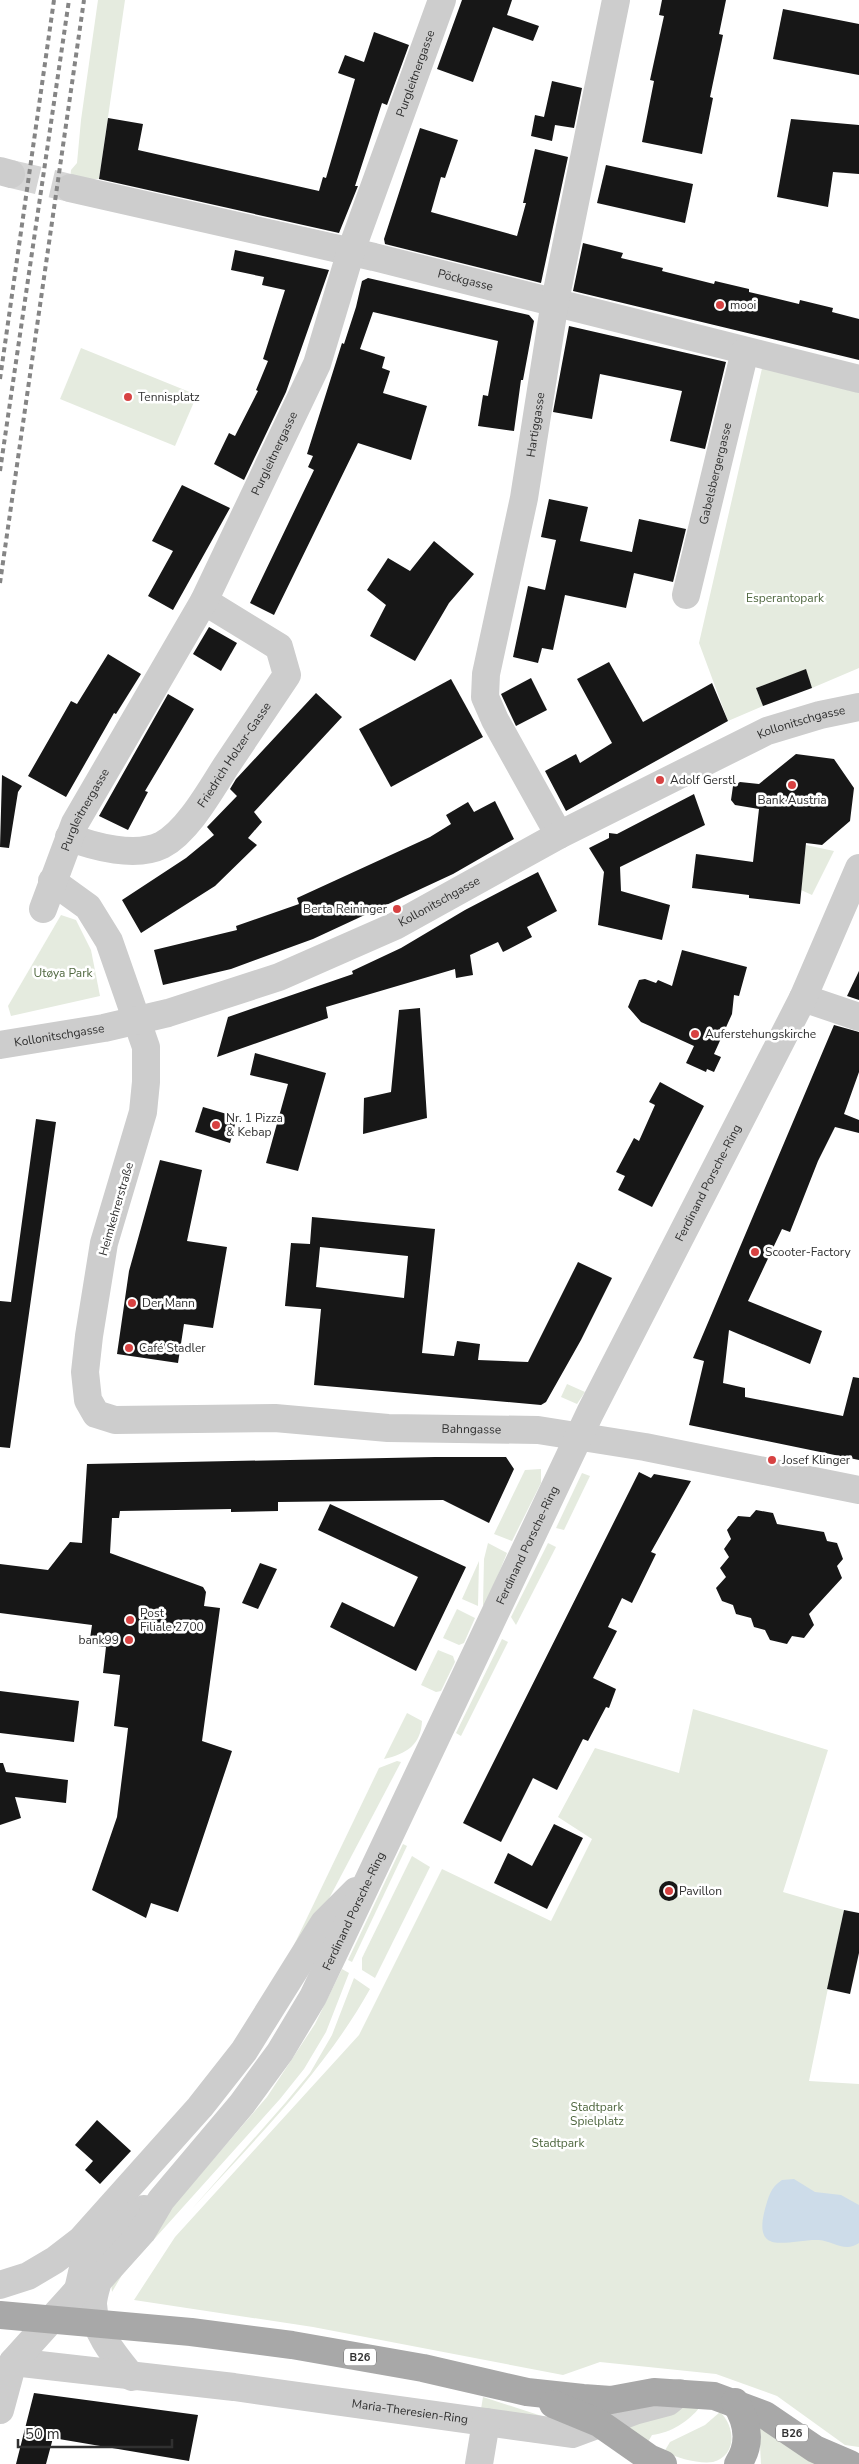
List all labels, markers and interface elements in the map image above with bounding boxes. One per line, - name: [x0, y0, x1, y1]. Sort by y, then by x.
- street label: Purgleitnergasse: [392, 28, 438, 119]
- street label: Pöckgasse: [436, 265, 495, 295]
- place label: mooi: [730, 297, 756, 313]
- marker: mooi: [714, 299, 726, 311]
- place label: Tennisplatz: [138, 389, 200, 405]
- marker: Tennisplatz: [122, 391, 134, 403]
- street label: Hartiggasse: [523, 391, 549, 458]
- street label: Purgleitnergasse: [247, 409, 301, 498]
- street label: Gabelsbergergasse: [695, 421, 735, 526]
- park label: Esperantopark: [746, 590, 825, 606]
- street label: Friedrich Holzer-Gasse: [194, 699, 275, 811]
- street label: Kollonitschgasse: [754, 702, 847, 743]
- street label: Purgleitnergasse: [57, 765, 113, 853]
- place label: Adolf Gerstl: [670, 772, 736, 788]
- marker: Adolf Gerstl: [654, 774, 666, 786]
- marker: Bank Austria: [786, 779, 798, 791]
- place label: Bank Austria: [757, 792, 827, 808]
- street label: Kollonitschgasse: [395, 872, 483, 931]
- place label: Berta Reininger: [303, 901, 388, 917]
- marker: Berta Reininger: [391, 903, 403, 915]
- park label: Utøya Park: [34, 965, 93, 981]
- street label: Kollonitschgasse: [13, 1020, 106, 1051]
- place label: Auferstehungskirche: [705, 1026, 816, 1042]
- marker: Auferstehungskirche: [689, 1028, 701, 1040]
- place label: Nr. 1 Pizza & Kebap: [226, 1110, 283, 1140]
- marker: Nr. 1 Pizza & Kebap: [210, 1119, 222, 1131]
- street label: Ferdinand Porsche-Ring: [671, 1121, 745, 1244]
- street label: Heimkehrerstraße: [95, 1160, 137, 1258]
- place label: Scooter-Factory: [765, 1244, 851, 1260]
- marker: Scooter-Factory: [749, 1246, 761, 1258]
- place label: Der Mann: [142, 1295, 195, 1311]
- marker: Der Mann: [126, 1297, 138, 1309]
- place label: Café Stadler: [139, 1340, 206, 1356]
- marker: Café Stadler: [123, 1342, 135, 1354]
- street label: Bahngasse: [442, 1421, 501, 1438]
- place label: Josef Klinger: [781, 1452, 851, 1468]
- marker: Josef Klinger: [766, 1454, 778, 1466]
- street label: Ferdinand Porsche-Ring: [492, 1483, 562, 1607]
- place label: Post Filiale 2700: [140, 1605, 204, 1635]
- marker: Post Filiale 2700: [124, 1614, 136, 1626]
- place label: bank99: [78, 1632, 119, 1648]
- marker: bank99: [123, 1634, 135, 1646]
- street label: Ferdinand Porsche-Ring: [319, 1849, 389, 1973]
- place label: Pavillon: [679, 1883, 722, 1899]
- marker: Pavillon: [663, 1885, 675, 1897]
- park label: Stadtpark Spielplatz: [570, 2099, 624, 2129]
- park label: Stadtpark: [532, 2135, 585, 2151]
- road number: B26: [344, 2348, 376, 2366]
- street label: Maria-Theresien-Ring: [351, 2395, 469, 2427]
- scale bar: [18, 2416, 171, 2448]
- text: 50 m: [25, 2424, 60, 2444]
- road number: B26: [776, 2424, 808, 2442]

